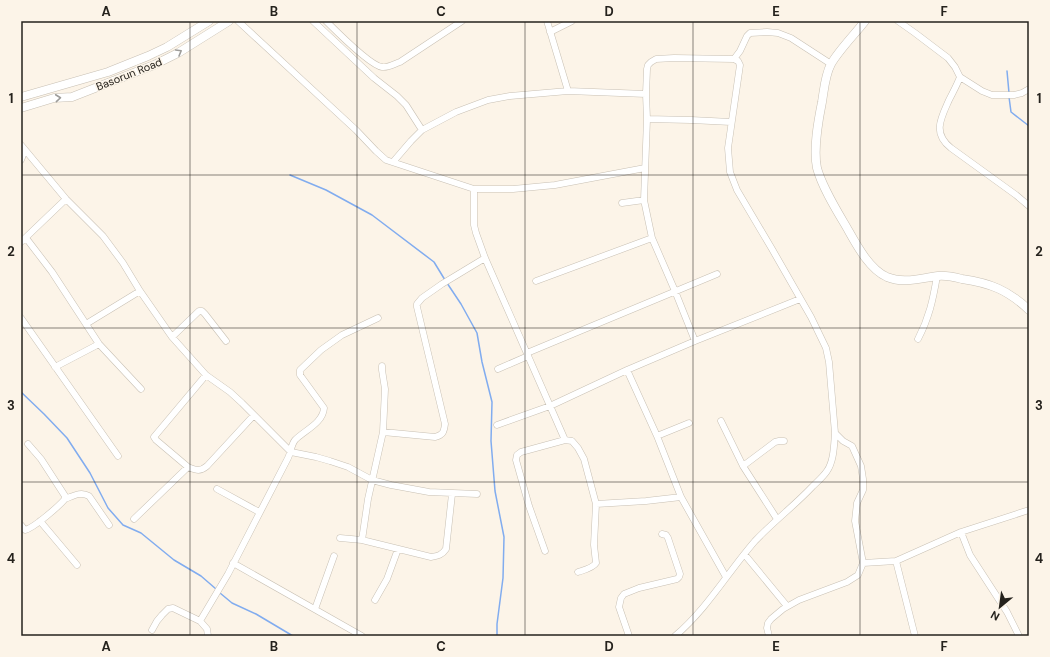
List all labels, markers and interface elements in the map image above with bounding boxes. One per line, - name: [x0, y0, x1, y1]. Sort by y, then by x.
- text: A: [101, 3, 111, 20]
- text: B: [270, 3, 278, 20]
- text: C: [436, 3, 446, 20]
- text: D: [604, 3, 614, 20]
- text: E: [772, 3, 780, 20]
- text: F: [940, 3, 948, 20]
- one-way arrow: [175, 49, 182, 56]
- street label: Basorun Road: [94, 54, 164, 94]
- text: 1: [9, 90, 13, 107]
- text: 1: [1037, 90, 1041, 107]
- one-way arrow: [55, 94, 62, 103]
- text: 2: [7, 243, 15, 260]
- text: 2: [1035, 243, 1043, 260]
- text: 3: [7, 397, 15, 414]
- text: 3: [1035, 397, 1043, 414]
- text: 4: [7, 550, 15, 567]
- text: 4: [1035, 550, 1043, 567]
- north arrow: [980, 587, 1020, 627]
- text: N: [988, 608, 1002, 624]
- text: A: [101, 638, 111, 655]
- text: B: [270, 638, 278, 655]
- text: C: [436, 638, 446, 655]
- text: D: [604, 638, 614, 655]
- text: E: [772, 638, 780, 655]
- text: F: [940, 638, 948, 655]

